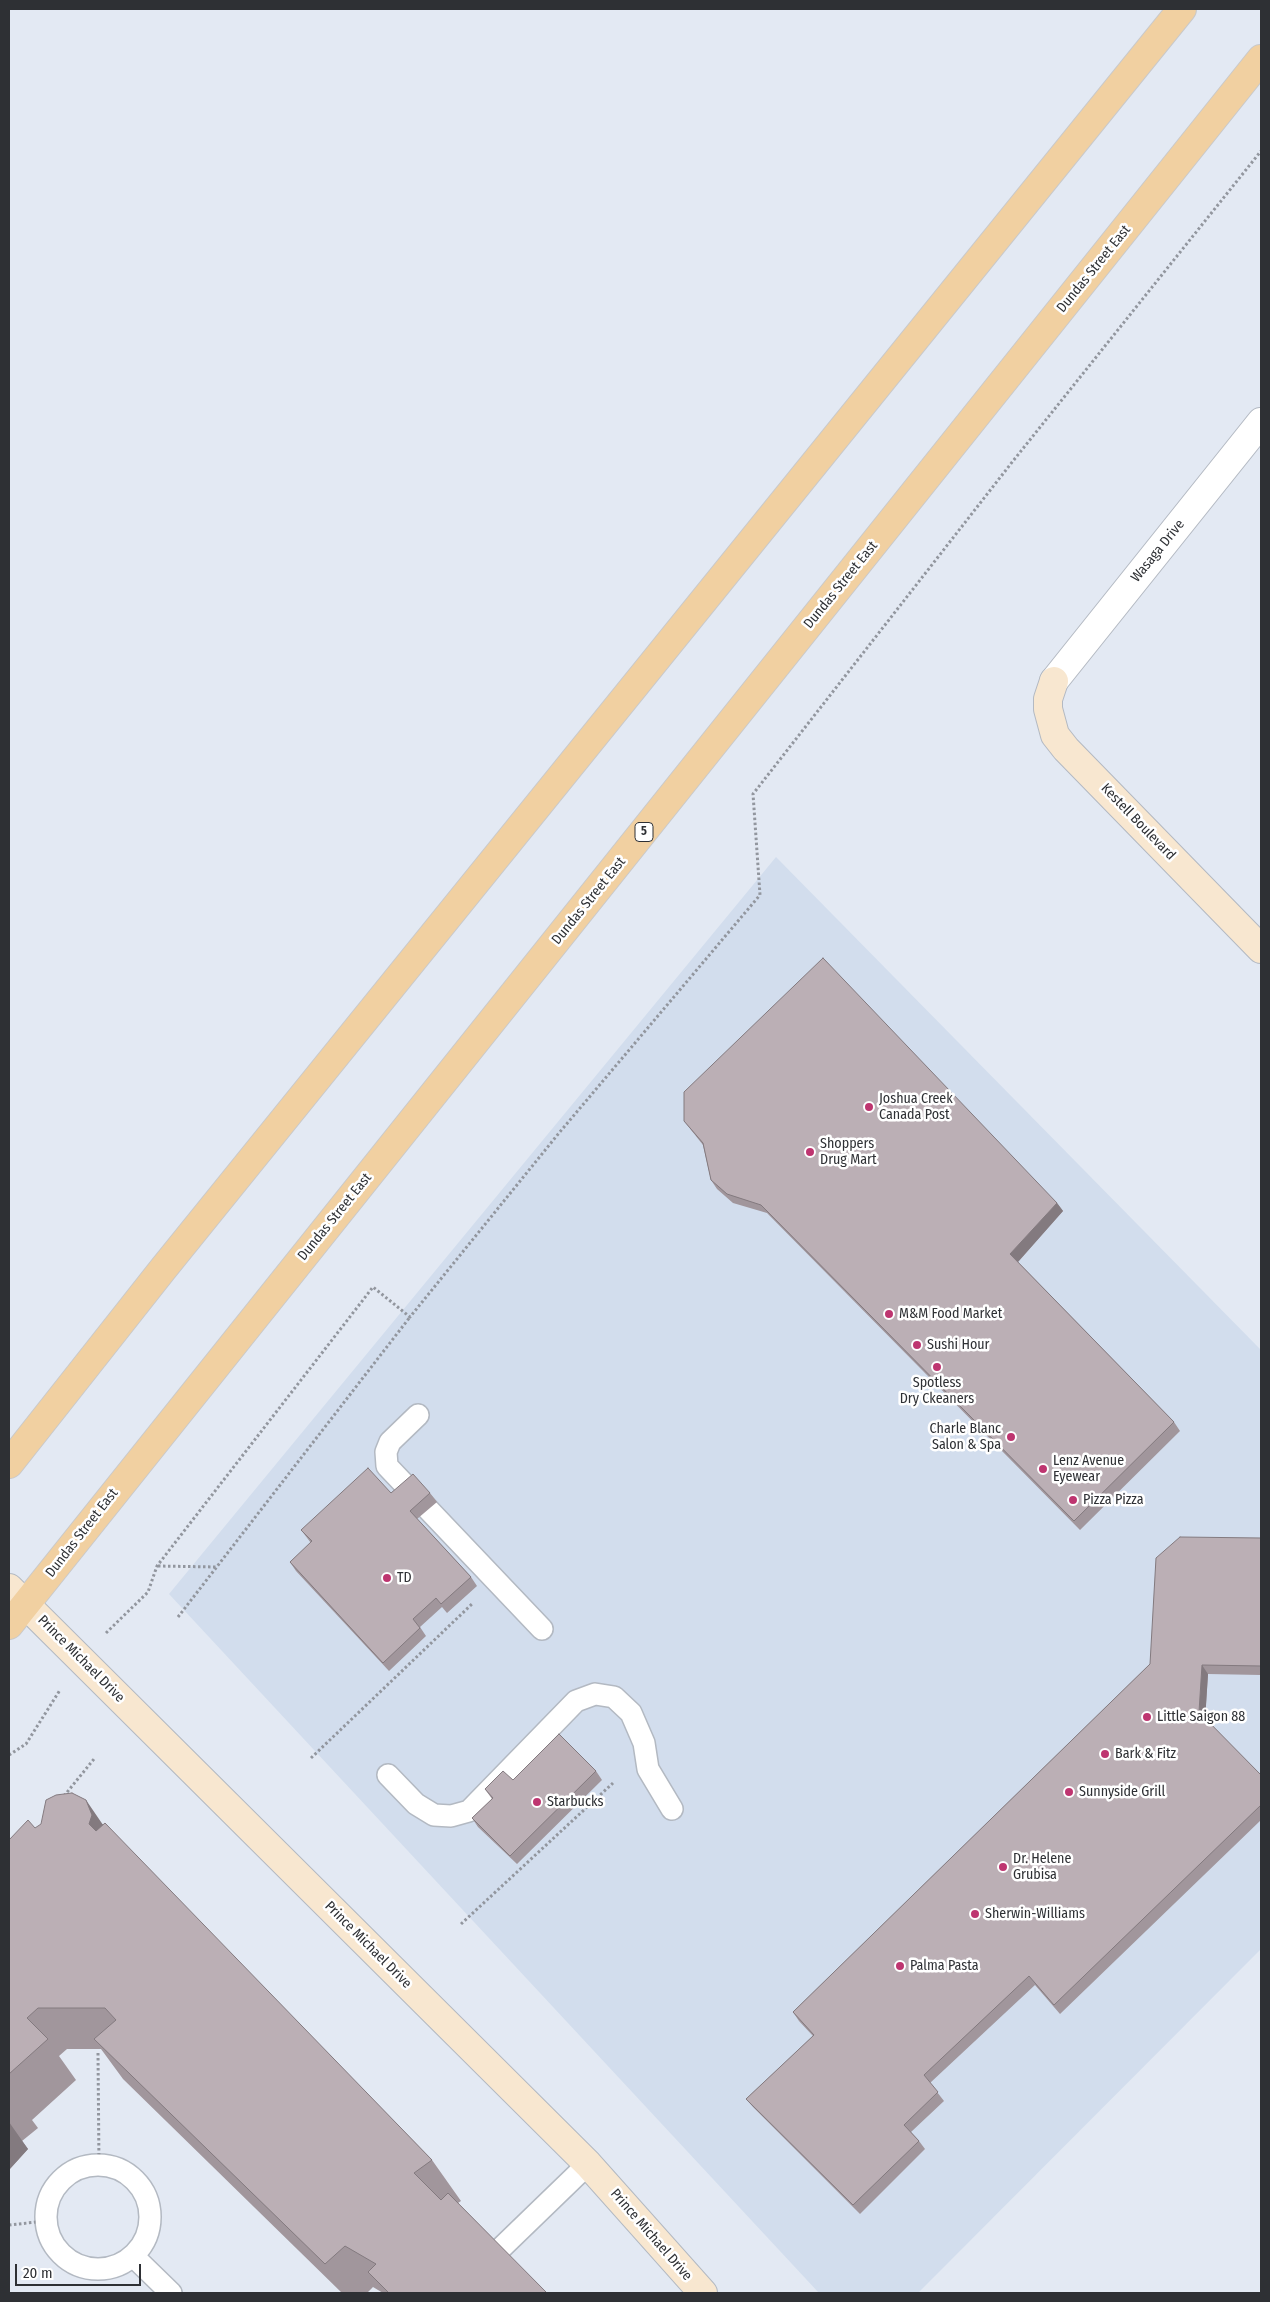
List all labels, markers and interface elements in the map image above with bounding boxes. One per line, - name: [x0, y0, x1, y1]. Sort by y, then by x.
- street label: Dundas Street East: [1054, 222, 1134, 316]
- street label: Wasaga Drive: [1128, 516, 1188, 586]
- street label: Dundas Street East: [801, 538, 881, 632]
- street label: Kestell Boulevard: [1097, 780, 1179, 864]
- road number: 5: [635, 822, 653, 842]
- street label: Dundas Street East: [549, 854, 629, 948]
- place label: Joshua Creek Canada Post: [879, 1091, 953, 1124]
- marker: Joshua Creek Canada Post: [863, 1101, 875, 1113]
- place label: Shoppers Drug Mart: [820, 1136, 876, 1168]
- marker: Shoppers Drug Mart: [804, 1146, 816, 1158]
- street label: Dundas Street East: [295, 1170, 375, 1264]
- place label: M&M Food Market: [899, 1306, 1002, 1322]
- marker: M&M Food Market: [883, 1308, 895, 1320]
- place label: Sushi Hour: [927, 1337, 989, 1353]
- marker: Sushi Hour: [911, 1339, 923, 1351]
- marker: Spotless Dry Ckeaners: [931, 1361, 943, 1373]
- place label: Spotless Dry Ckeaners: [900, 1375, 974, 1408]
- place label: Charle Blanc Salon & Spa: [930, 1421, 1001, 1454]
- marker: Charle Blanc Salon & Spa: [1005, 1431, 1017, 1443]
- place label: Lenz Avenue Eyewear: [1053, 1453, 1124, 1485]
- marker: Lenz Avenue Eyewear: [1037, 1463, 1049, 1475]
- street label: Dundas Street East: [42, 1485, 122, 1581]
- place label: Pizza Pizza: [1083, 1492, 1143, 1508]
- marker: Pizza Pizza: [1067, 1494, 1079, 1506]
- place label: TD: [397, 1570, 412, 1586]
- marker: TD: [381, 1572, 393, 1584]
- street label: Prince Michael Drive: [34, 1612, 128, 1706]
- place label: Little Saigon 88: [1157, 1709, 1245, 1725]
- marker: Little Saigon 88: [1141, 1711, 1153, 1723]
- place label: Bark & Fitz: [1115, 1746, 1176, 1762]
- marker: Bark & Fitz: [1099, 1748, 1111, 1760]
- place label: Sunnyside Grill: [1079, 1784, 1165, 1800]
- marker: Sunnyside Grill: [1063, 1786, 1075, 1798]
- place label: Starbucks: [547, 1794, 603, 1810]
- marker: Starbucks: [531, 1796, 543, 1808]
- place label: Dr. Helene Grubisa: [1013, 1851, 1071, 1884]
- marker: Dr. Helene Grubisa: [997, 1861, 1009, 1873]
- street label: Prince Michael Drive: [321, 1898, 415, 1992]
- place label: Sherwin-Williams: [985, 1906, 1085, 1922]
- marker: Sherwin-Williams: [969, 1908, 981, 1920]
- place label: Palma Pasta: [910, 1958, 979, 1974]
- marker: Palma Pasta: [894, 1960, 906, 1972]
- street label: Prince Michael Drive: [607, 2186, 695, 2284]
- scale bar: [18, 2254, 144, 2286]
- text: 20 m: [23, 2264, 53, 2282]

